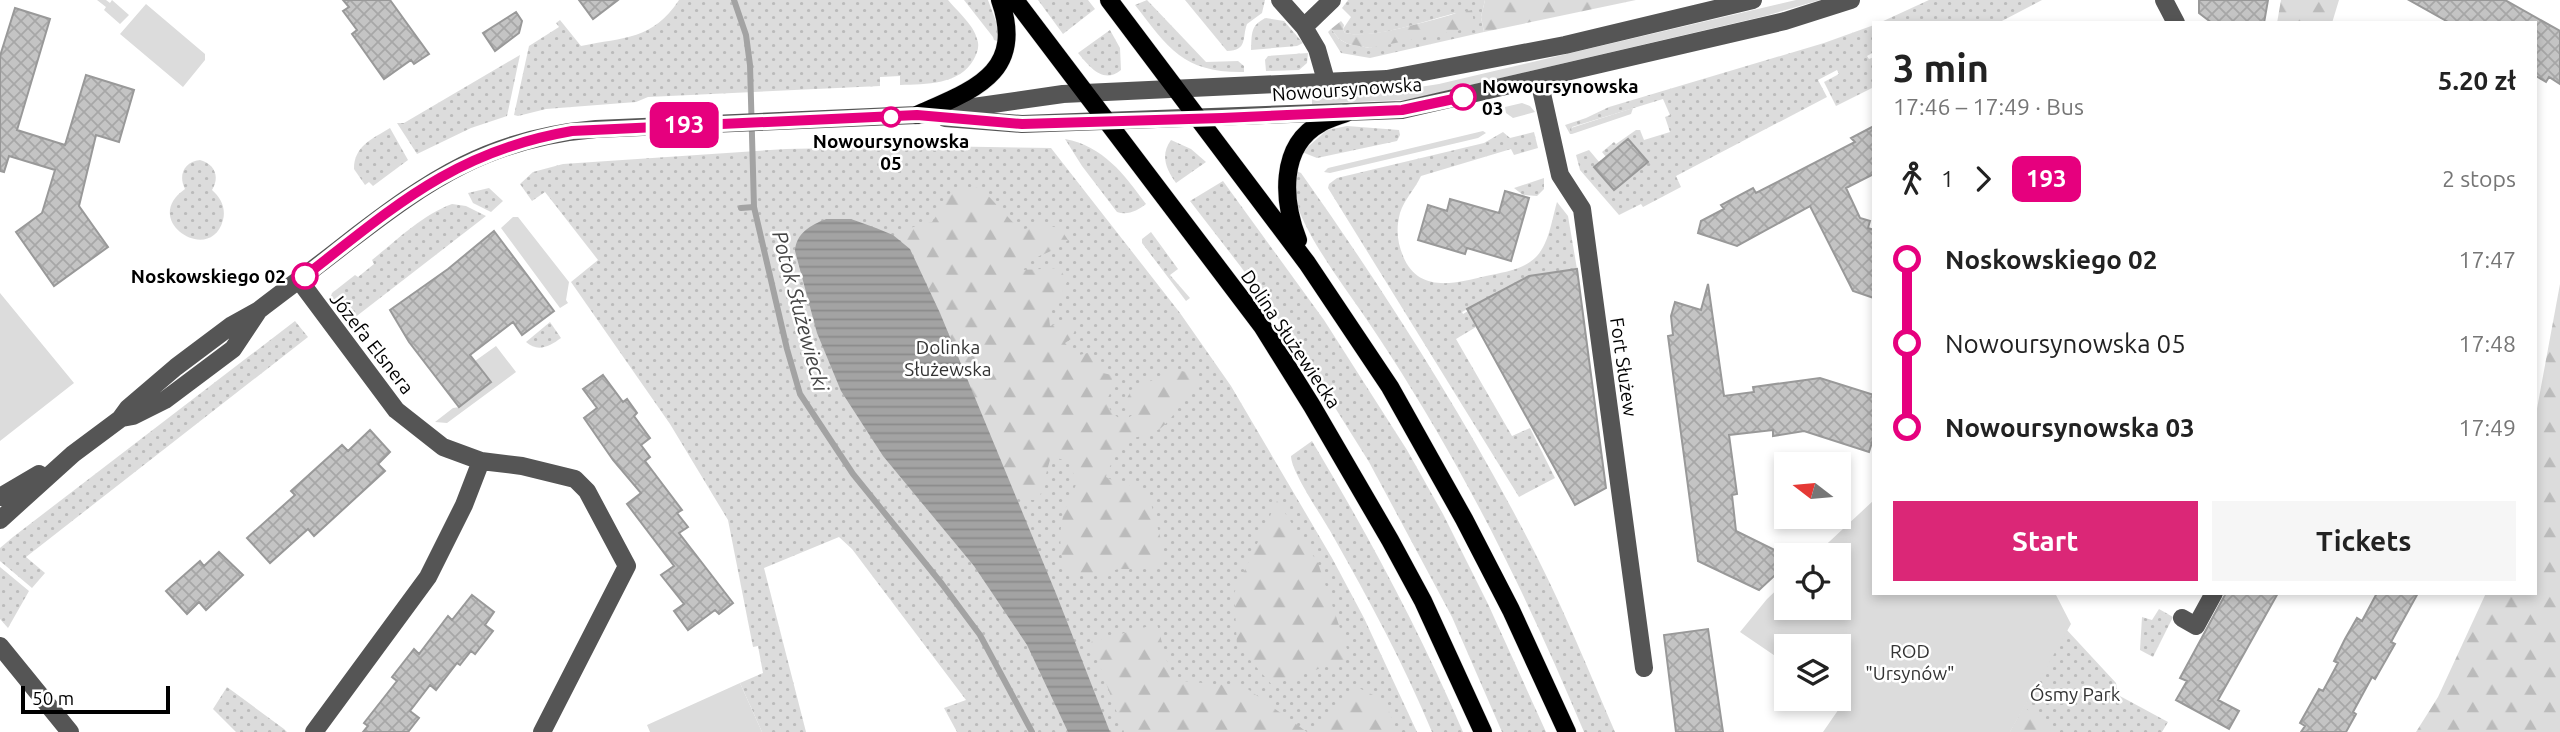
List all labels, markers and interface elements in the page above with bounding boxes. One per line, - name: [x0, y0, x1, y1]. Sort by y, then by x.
- text: 3 min: [1893, 47, 1989, 89]
- text: 5.20 zł: [2438, 66, 2516, 95]
- street label: Nowoursynowska: [1271, 73, 1423, 105]
- place label: Nowoursynowska 03: [1482, 75, 1639, 119]
- marker: Nowoursynowska 03: [1450, 84, 1476, 110]
- text: 17:46 – 17:49 · Bus: [1893, 94, 2084, 119]
- line badge: 193: [644, 102, 724, 148]
- marker: Nowoursynowska 05: [881, 107, 901, 127]
- text: 193: [664, 111, 704, 138]
- place label: Nowoursynowska 05: [813, 130, 969, 174]
- icon: walk: [1893, 160, 1931, 198]
- icon: forward: [1964, 160, 2002, 198]
- text: 193: [2026, 165, 2067, 192]
- text: 1: [1941, 166, 1954, 191]
- text: 2 stops: [2442, 166, 2516, 191]
- water label: Potok Służewiecki: [768, 228, 834, 395]
- text: Noskowskiego 02: [1945, 245, 2157, 274]
- text: 17:47: [2458, 247, 2516, 272]
- marker: Noskowskiego 02: [292, 263, 318, 289]
- place label: Noskowskiego 02: [131, 265, 286, 287]
- street label: Dolina Służewiecka: [1237, 266, 1345, 412]
- street label: Józefa Elsnera: [326, 288, 418, 398]
- street label: Fort Służew: [1606, 316, 1642, 418]
- text: Nowoursynowska 05: [1945, 329, 2186, 358]
- text: 17:48: [2458, 331, 2516, 356]
- park label: Dolinka Służewska: [904, 336, 992, 380]
- text: Nowoursynowska 03: [1945, 413, 2195, 442]
- text: 17:49: [2458, 415, 2516, 440]
- north arrow: [1774, 452, 1852, 528]
- map controls: [1774, 452, 1851, 711]
- button: Start: [1893, 501, 2198, 581]
- button: Tickets: [2212, 501, 2516, 581]
- button: locate: [1774, 543, 1851, 620]
- button: layers: [1774, 634, 1851, 711]
- park label: ROD "Ursynów": [1865, 640, 1955, 684]
- scale bar: [21, 683, 170, 715]
- park label: Ósmy Park: [2030, 683, 2121, 705]
- text: 50 m: [32, 687, 74, 709]

